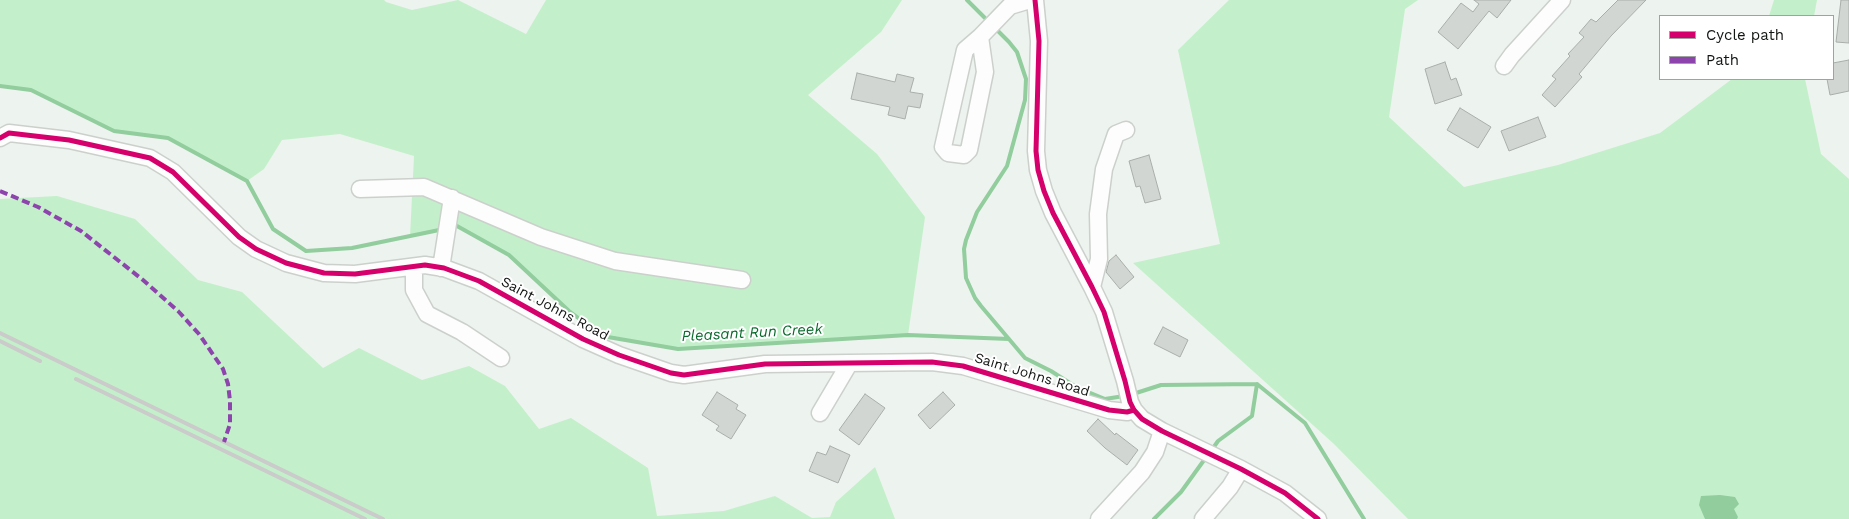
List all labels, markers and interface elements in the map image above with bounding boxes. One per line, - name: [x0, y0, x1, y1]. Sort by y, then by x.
- legend: [1659, 15, 1834, 80]
- text: Cycle path: [1706, 26, 1784, 44]
- text: Path: [1706, 51, 1739, 69]
- street label: Saint Johns Road: [498, 274, 612, 344]
- water label: Pleasant Run Creek: [681, 320, 823, 346]
- street label: Saint Johns Road: [972, 349, 1092, 401]

